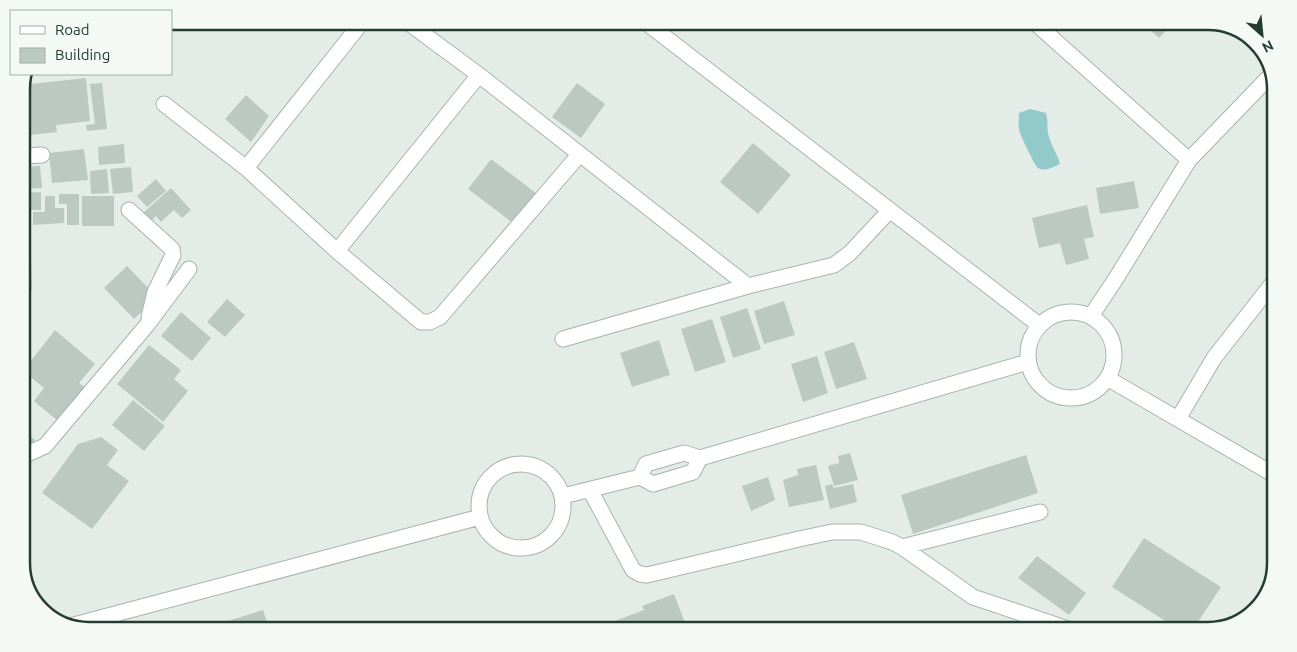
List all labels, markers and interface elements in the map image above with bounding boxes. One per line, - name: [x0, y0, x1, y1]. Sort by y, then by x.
- legend: [10, 10, 172, 75]
- north arrow: [1237, 10, 1287, 60]
- text: Road: [55, 21, 90, 38]
- text: N: [1260, 37, 1276, 56]
- text: Building: [55, 46, 110, 63]

